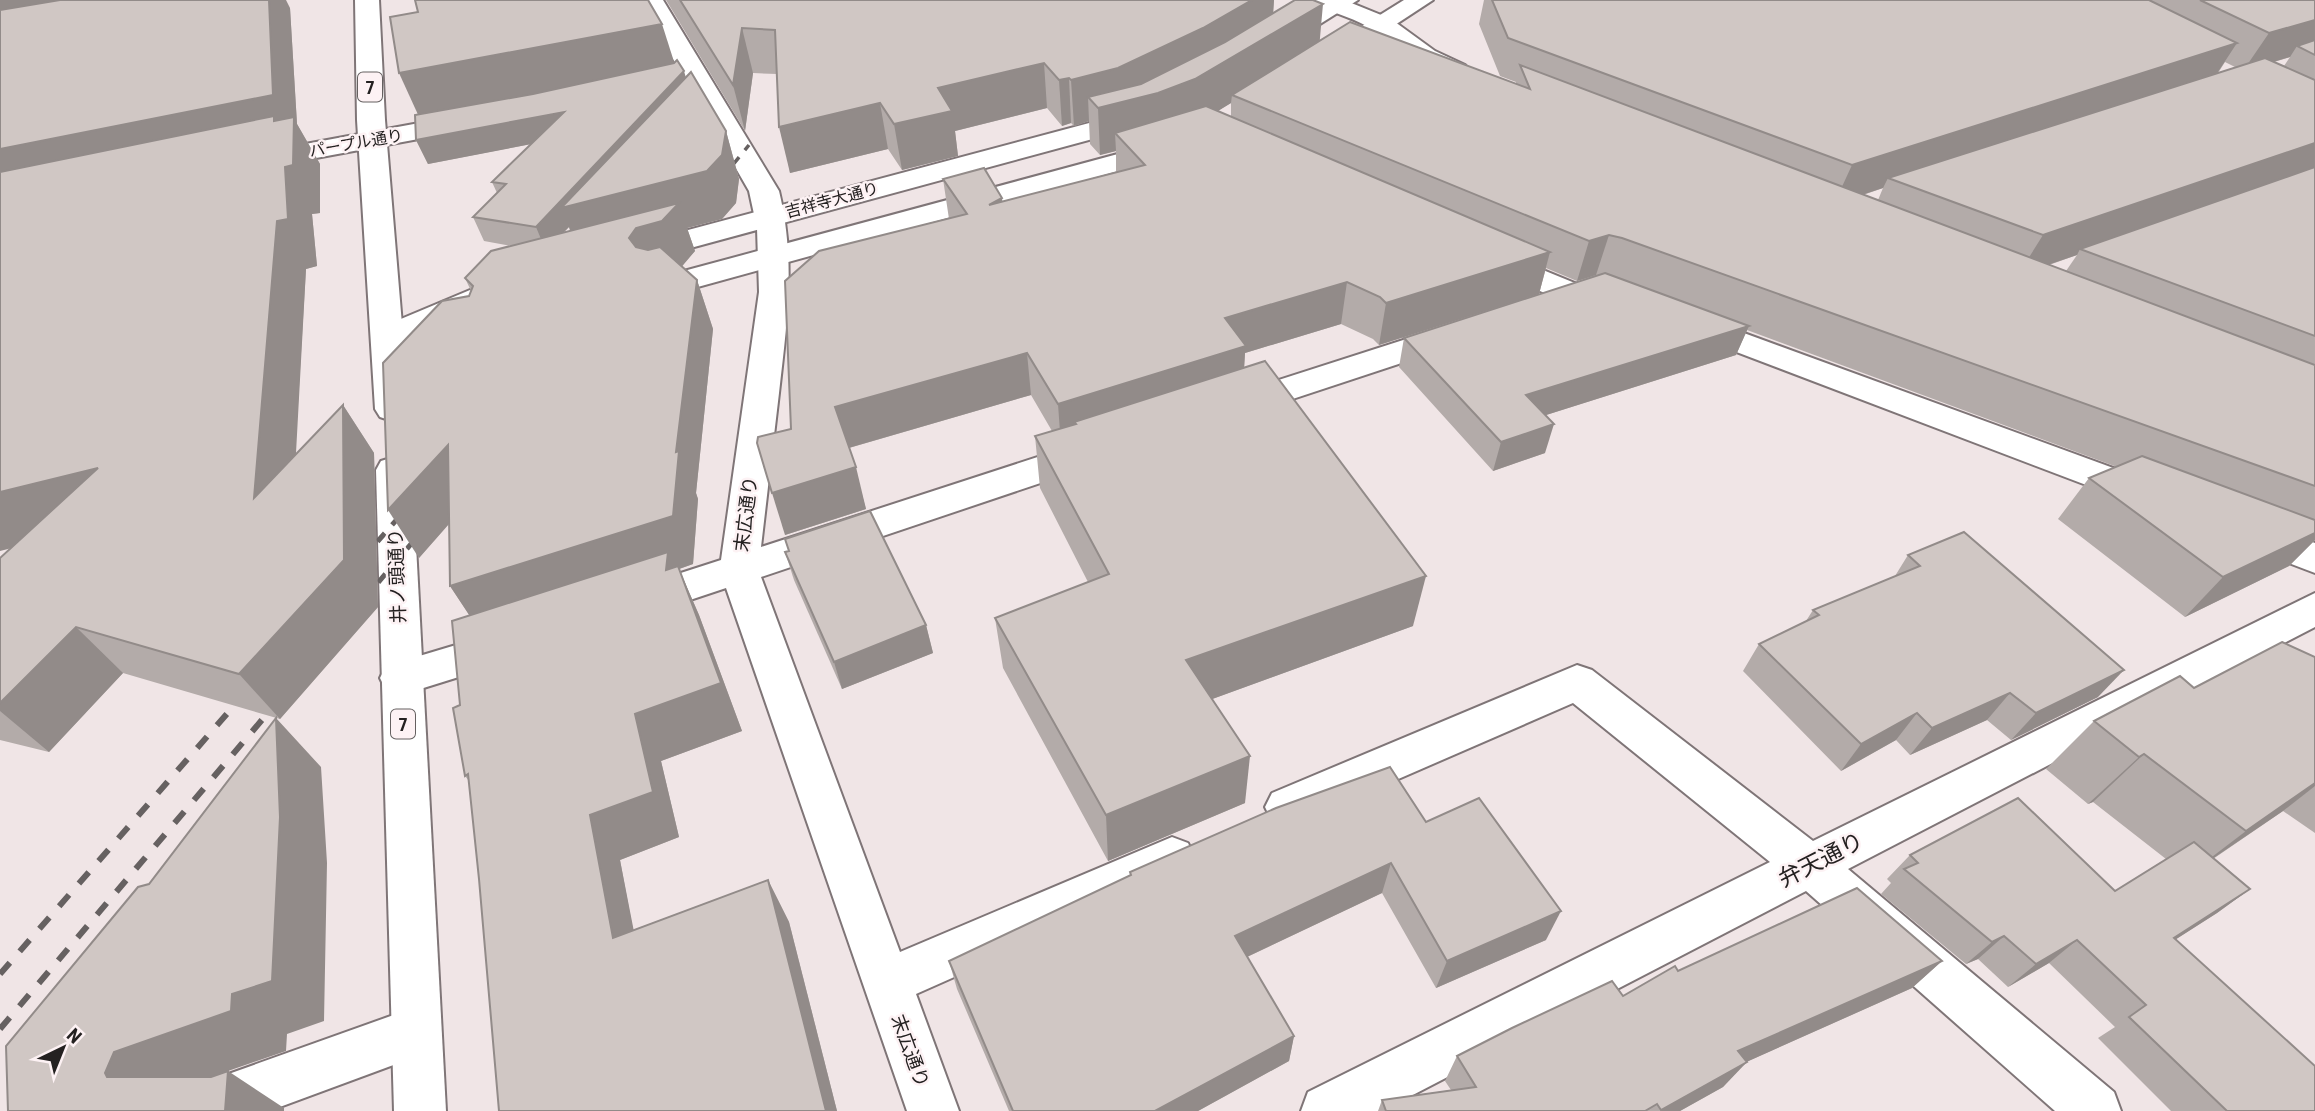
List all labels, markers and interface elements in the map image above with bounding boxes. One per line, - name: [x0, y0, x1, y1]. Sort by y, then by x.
- road number: 7: [358, 72, 382, 102]
- street label: パープル通り: [308, 125, 404, 161]
- street label: 吉祥寺大通り: [783, 178, 881, 222]
- street label: 末広通り: [730, 475, 762, 553]
- street label: 井ノ頭通り: [384, 528, 410, 624]
- road number: 7: [391, 710, 415, 738]
- street label: 弁天通り: [1774, 827, 1868, 893]
- street label: 末広通り: [886, 1011, 934, 1091]
- north arrow: [28, 1013, 98, 1083]
- text: N: [62, 1024, 86, 1048]

